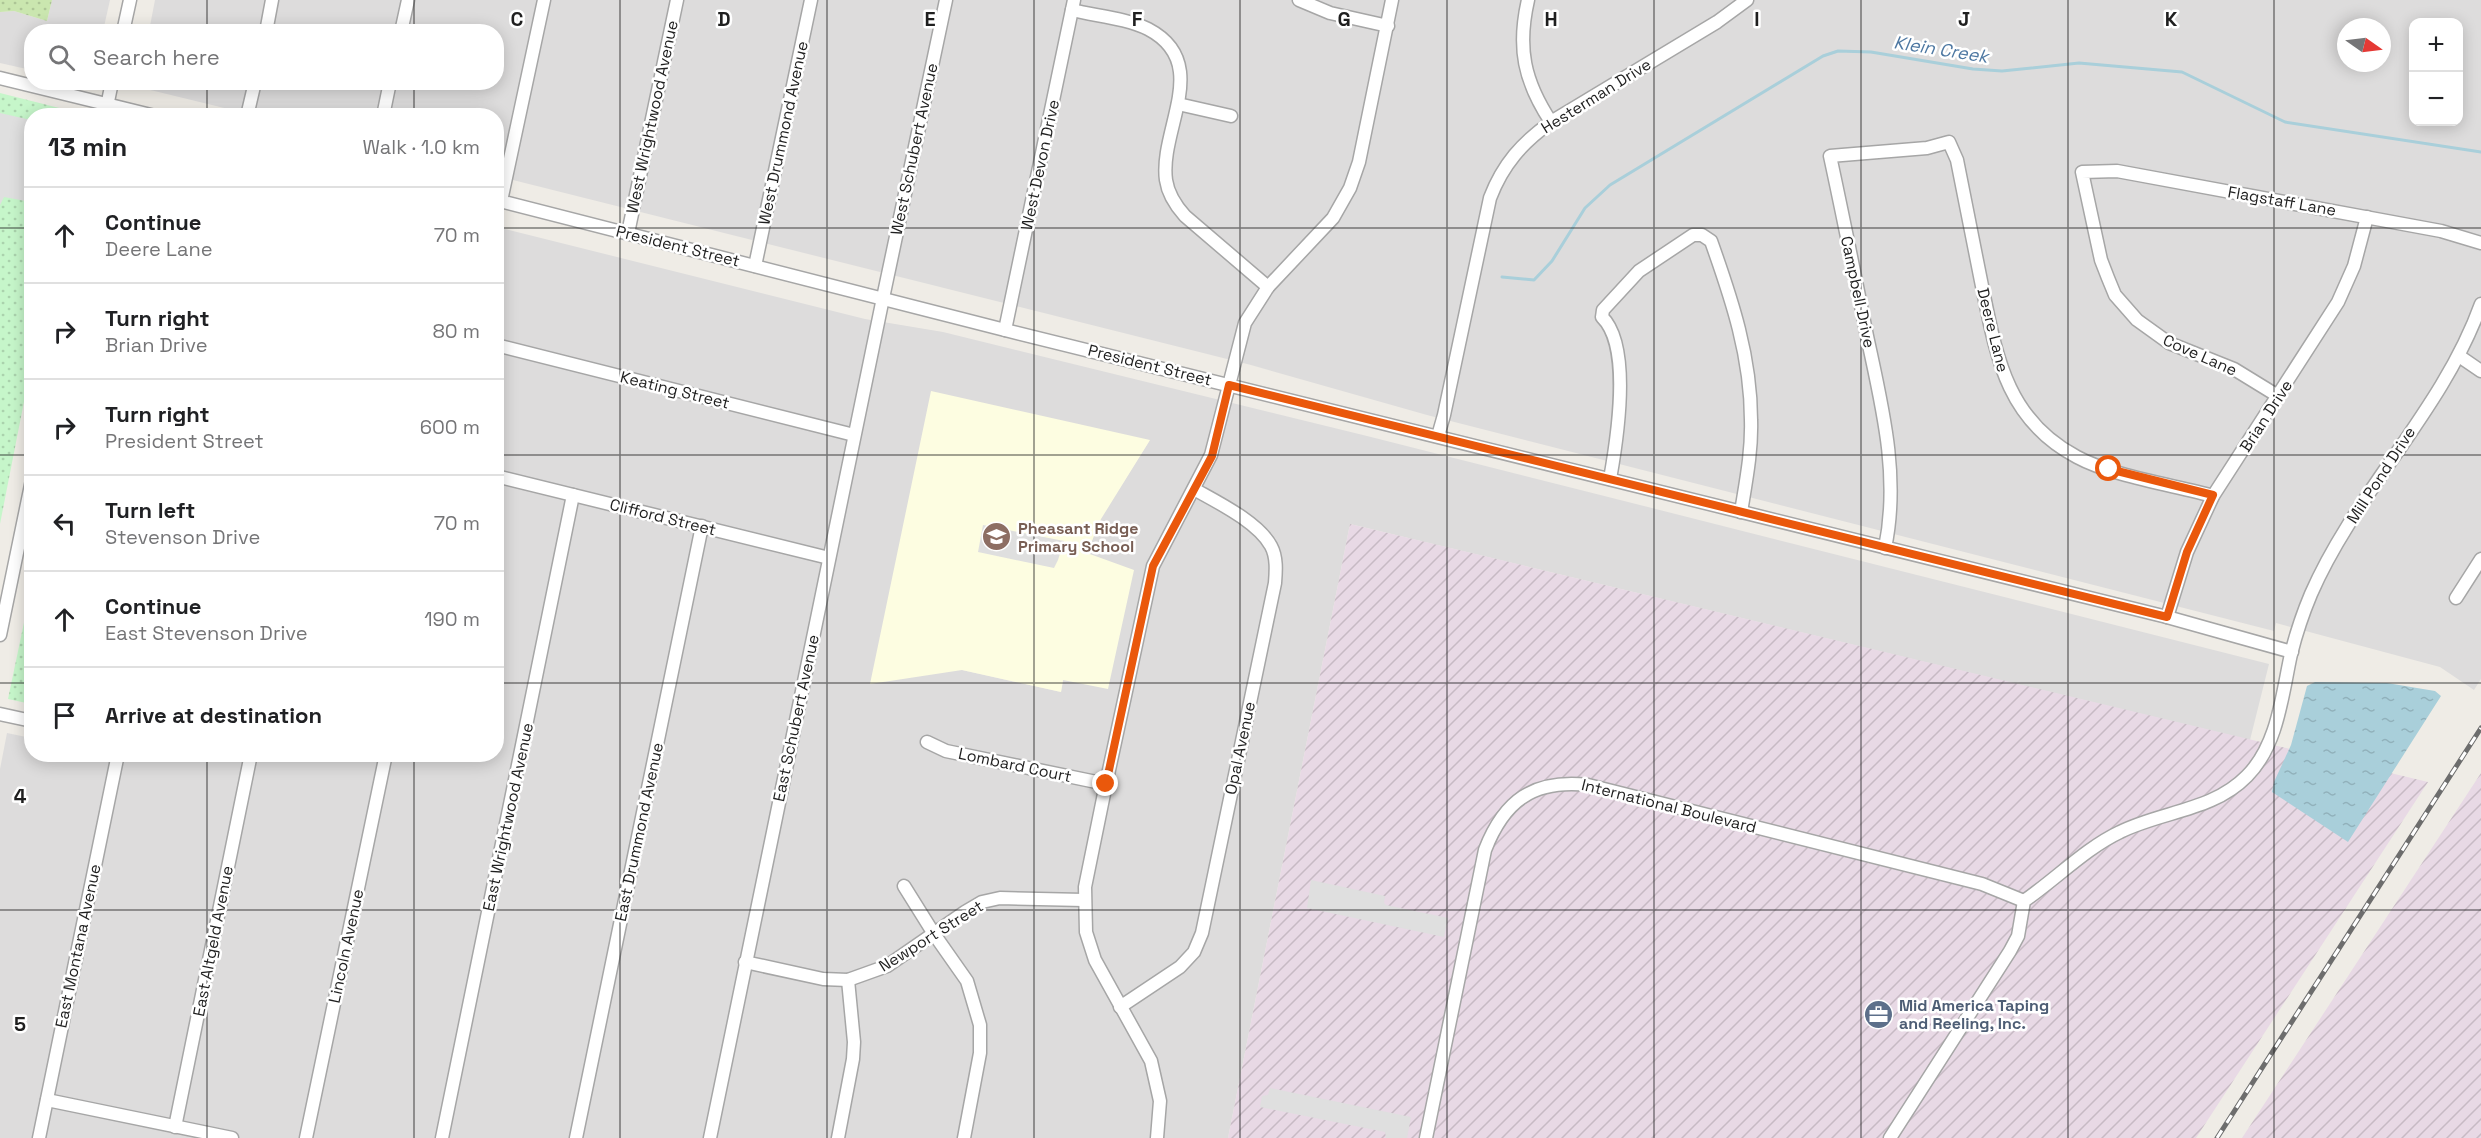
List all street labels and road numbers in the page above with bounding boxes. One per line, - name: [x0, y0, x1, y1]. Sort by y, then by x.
- street label: West Wrightwood Avenue: [621, 18, 683, 216]
- street label: West Drummond Avenue: [753, 39, 813, 227]
- street label: Hesterman Drive: [1537, 54, 1655, 138]
- street label: West Schubert Avenue: [885, 61, 943, 237]
- street label: West Devon Drive: [1016, 98, 1064, 232]
- street label: Flagstaff Lane: [2226, 181, 2338, 221]
- street label: President Street: [614, 220, 742, 272]
- street label: Campbell Drive: [1836, 234, 1880, 350]
- street label: Deere Lane: [1972, 286, 2014, 374]
- street label: Cove Lane: [2160, 329, 2240, 381]
- street label: President Street: [1086, 339, 1214, 391]
- street label: Keating Street: [618, 366, 732, 414]
- street label: Brian Drive: [2235, 376, 2297, 456]
- street label: Mill Pond Drive: [2342, 423, 2420, 527]
- street label: Clifford Street: [608, 494, 718, 540]
- street label: East Schubert Avenue: [768, 633, 824, 803]
- street label: Opal Avenue: [1220, 700, 1260, 796]
- street label: East Wrightwood Avenue: [478, 721, 538, 913]
- street label: East Drummond Avenue: [610, 741, 668, 923]
- street label: Lombard Court: [956, 743, 1074, 787]
- street label: International Boulevard: [1579, 774, 1759, 838]
- street label: East Montana Avenue: [50, 862, 106, 1030]
- street label: East Altgeld Avenue: [188, 864, 238, 1018]
- street label: Lincoln Avenue: [324, 887, 368, 1005]
- street label: Newport Street: [875, 895, 987, 977]

